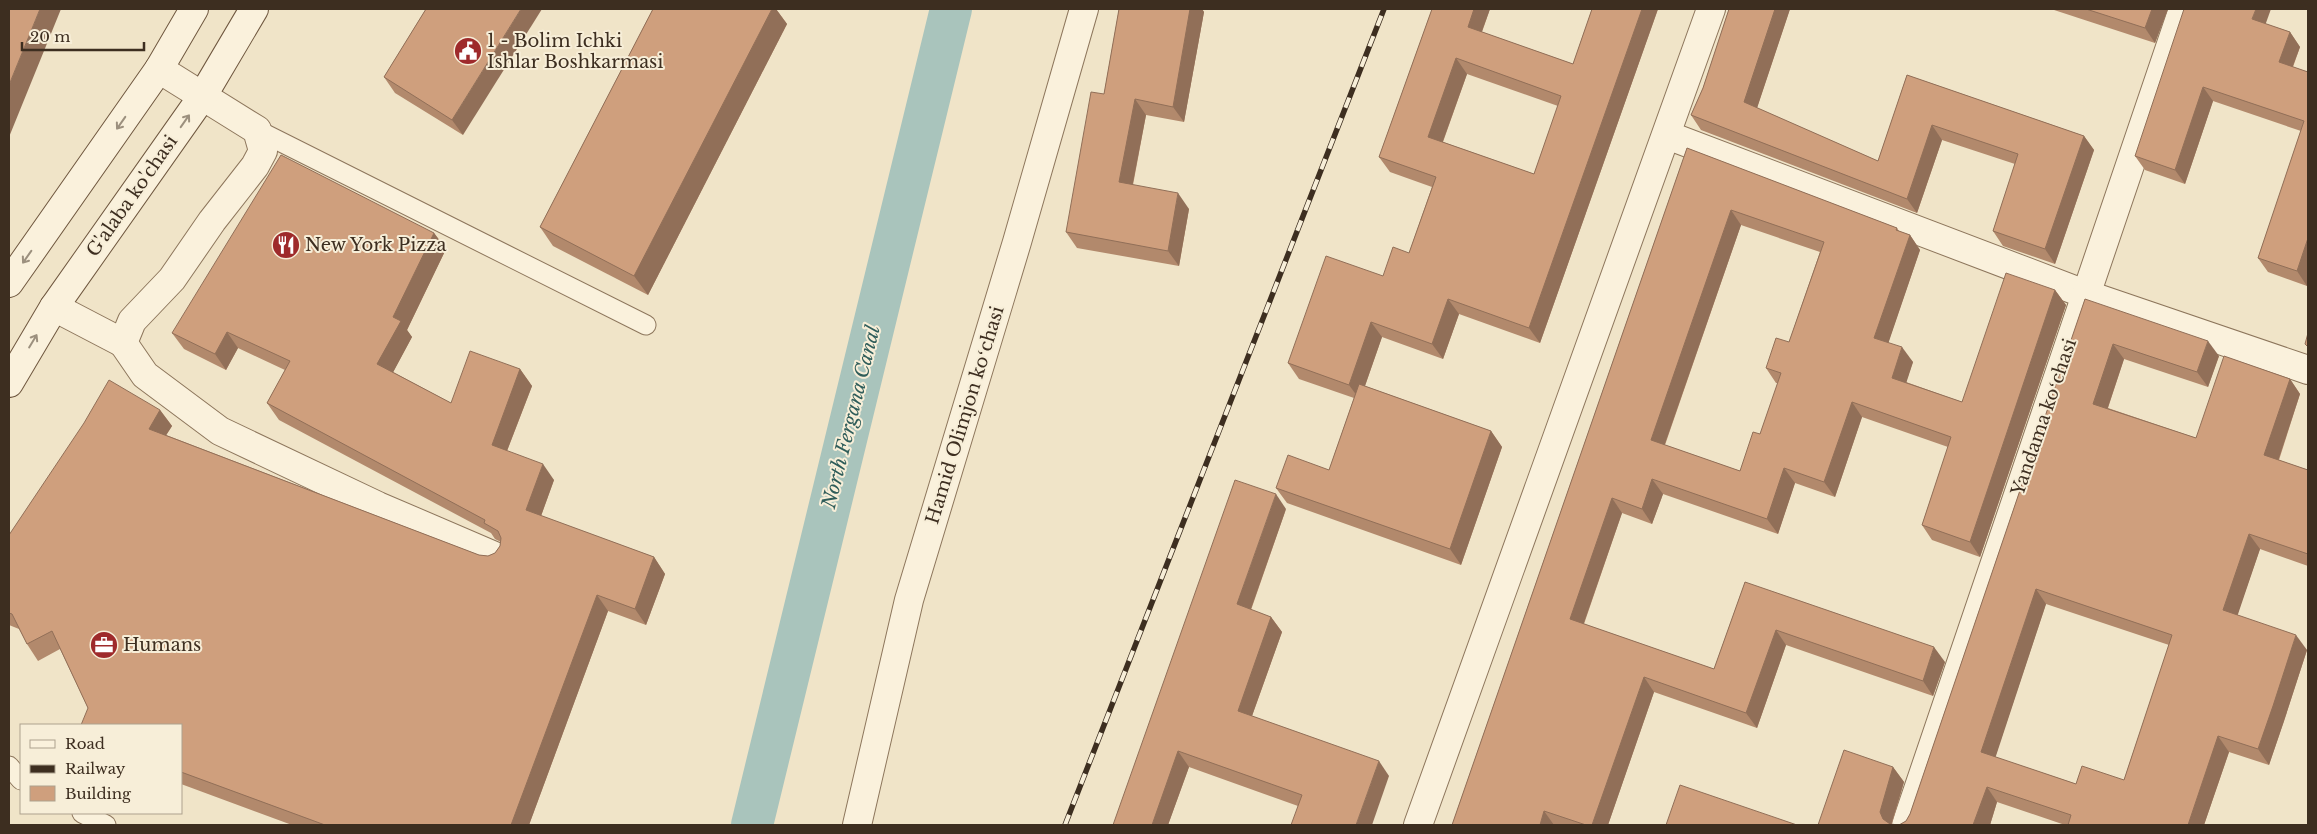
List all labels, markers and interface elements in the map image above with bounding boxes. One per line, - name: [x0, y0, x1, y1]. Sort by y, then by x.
- scale bar: [22, 20, 145, 52]
- text: 20 m: [30, 27, 70, 46]
- place label: 1 - Bolim Ichki Ishlar Boshkarmasi: [487, 30, 663, 73]
- public building icon: 1 - Bolim Ichki Ishlar Boshkarmasi: [453, 36, 483, 66]
- one-way arrow: [180, 114, 190, 128]
- one-way arrow: [115, 116, 126, 130]
- street label: G'alaba ko'chasi: [82, 131, 182, 261]
- restaurant icon: New York Pizza: [271, 230, 301, 260]
- place label: New York Pizza: [305, 234, 446, 256]
- one-way arrow: [22, 249, 32, 263]
- street label: Hamid Olimjon koʻchasi: [921, 303, 1009, 527]
- water label: North Fergana Canal: [817, 323, 885, 512]
- one-way arrow: [29, 335, 39, 349]
- street label: Yandama koʻchasi: [2006, 336, 2081, 499]
- office icon: Humans: [89, 630, 119, 660]
- place label: Humans: [123, 634, 201, 656]
- legend: [20, 724, 182, 814]
- text: Road: [65, 734, 105, 753]
- text: Railway: [65, 759, 126, 778]
- text: Building: [65, 784, 132, 803]

